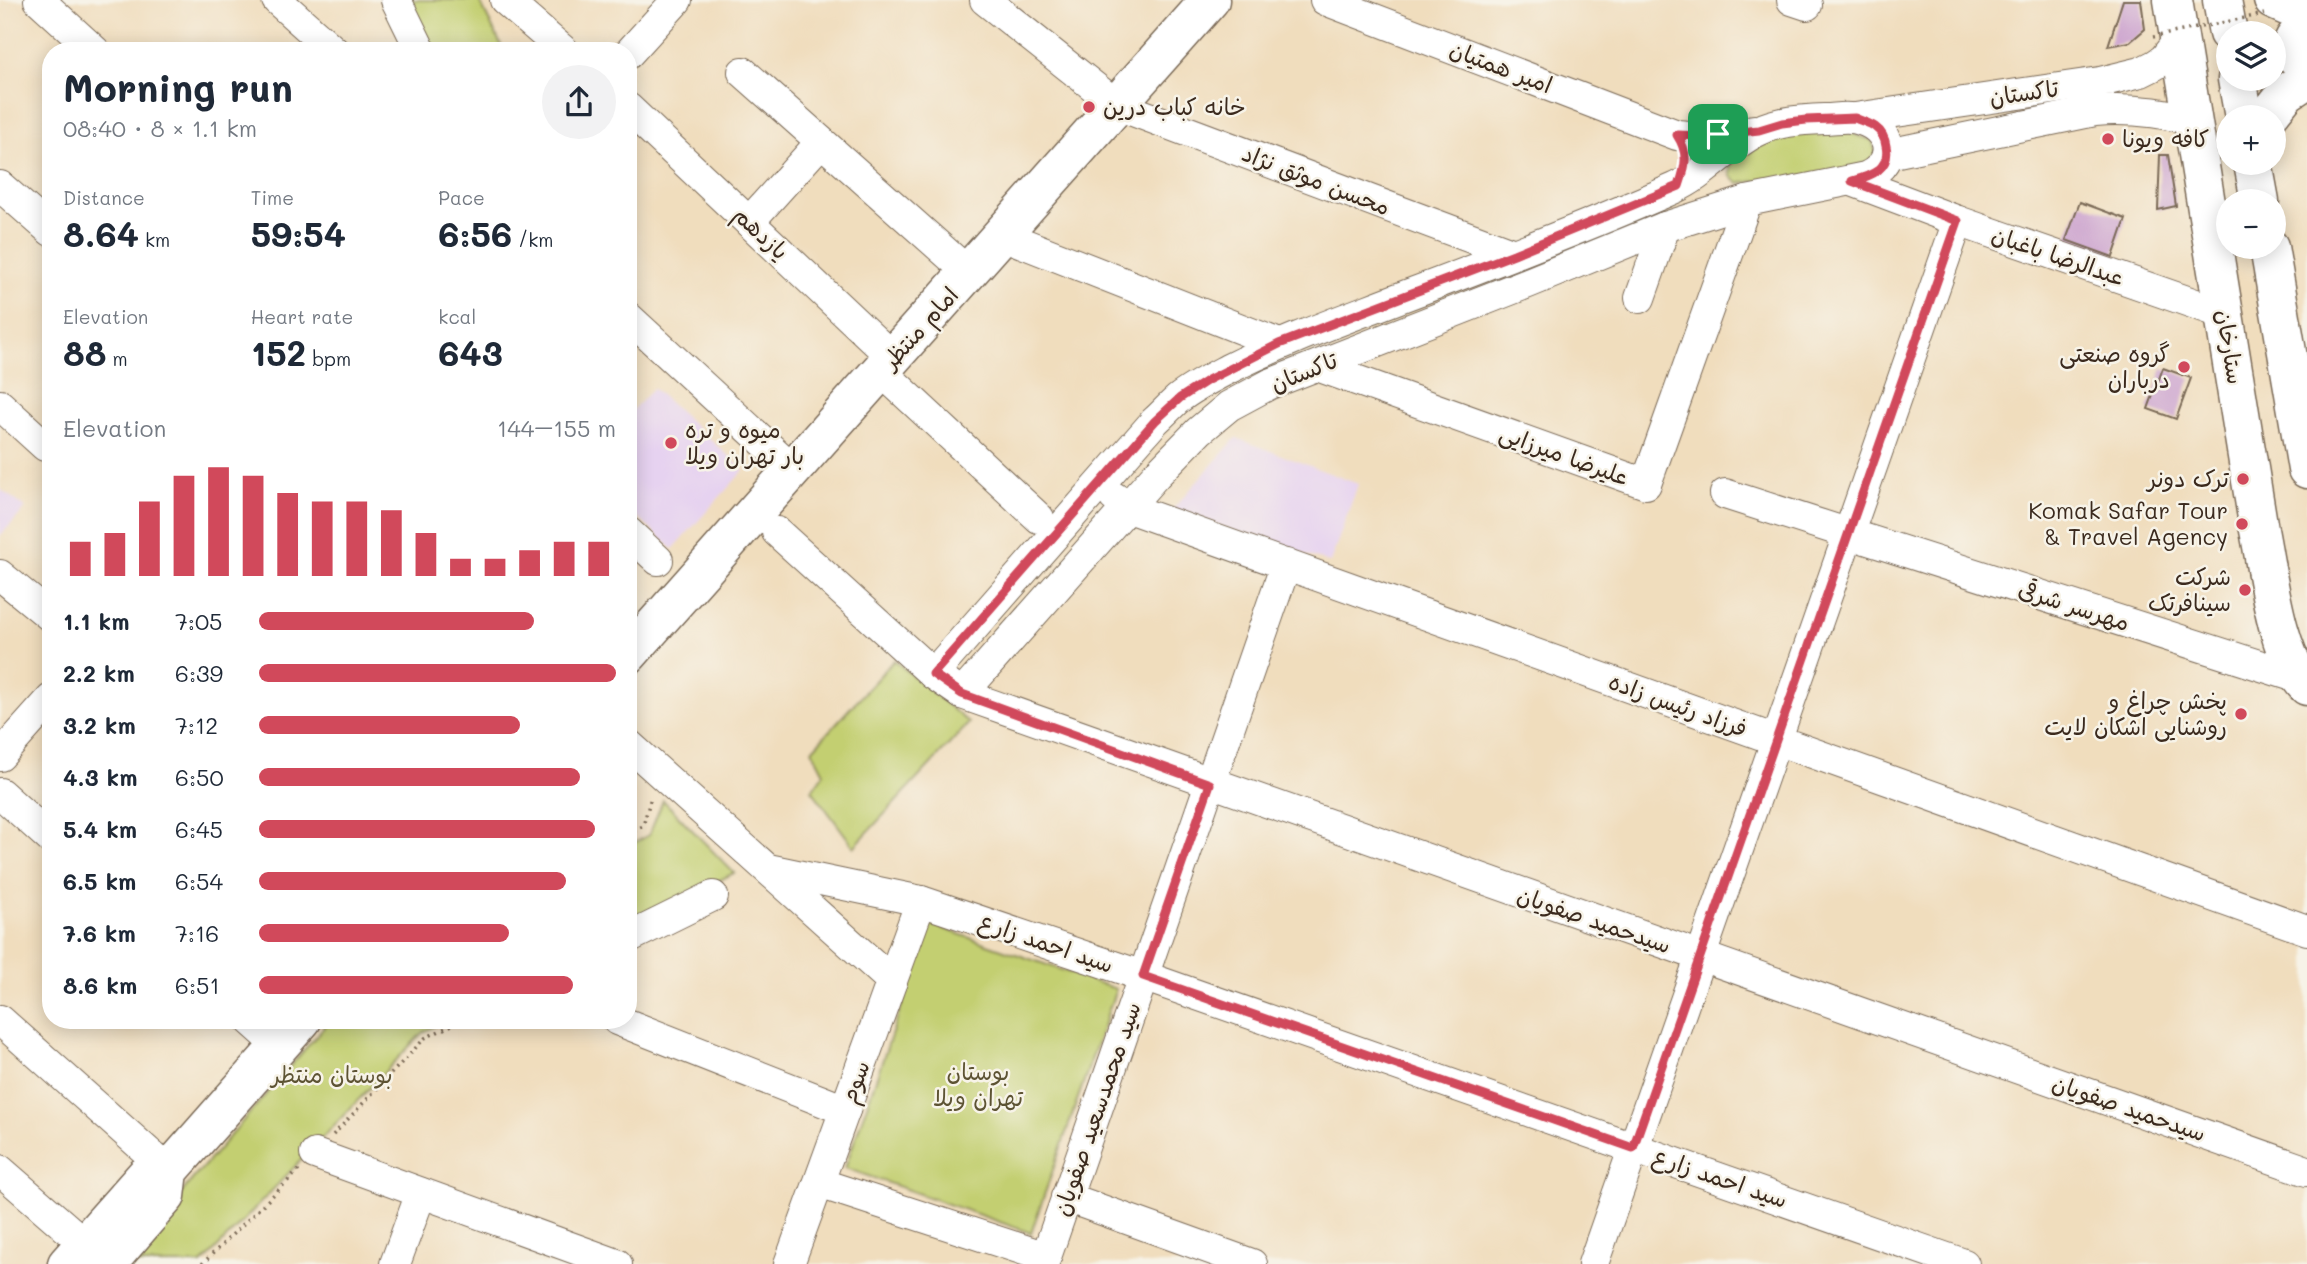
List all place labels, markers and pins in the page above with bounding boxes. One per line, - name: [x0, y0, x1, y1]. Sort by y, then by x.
- place label: خانه کباب درین: [1103, 91, 1246, 121]
- marker: خانه کباب درین: [1081, 99, 1097, 115]
- pin: [1688, 104, 1748, 164]
- place label: کافه ویونا: [2122, 123, 2209, 153]
- marker: کافه ویونا: [2100, 131, 2116, 147]
- place label: گروه صنعتی درباران: [2059, 338, 2170, 394]
- marker: گروه صنعتی درباران: [2176, 359, 2192, 375]
- place label: میوه و تره بار تهران ویلا: [685, 414, 804, 470]
- marker: میوه و تره بار تهران ویلا: [663, 435, 679, 451]
- place label: ترک دونر: [2145, 463, 2229, 493]
- marker: ترک دونر: [2235, 471, 2251, 487]
- place label: Komak Safar Tour & Travel Agency: [2028, 495, 2228, 551]
- marker: Komak Safar Tour & Travel Agency: [2234, 516, 2250, 532]
- place label: شرکت سینافرتک: [2148, 561, 2231, 617]
- marker: شرکت سینافرتک: [2237, 582, 2253, 598]
- place label: پخش چراغ و روشنایی اشکان لایت: [2044, 685, 2227, 742]
- marker: پخش چراغ و روشنایی اشکان لایت: [2233, 706, 2249, 722]

